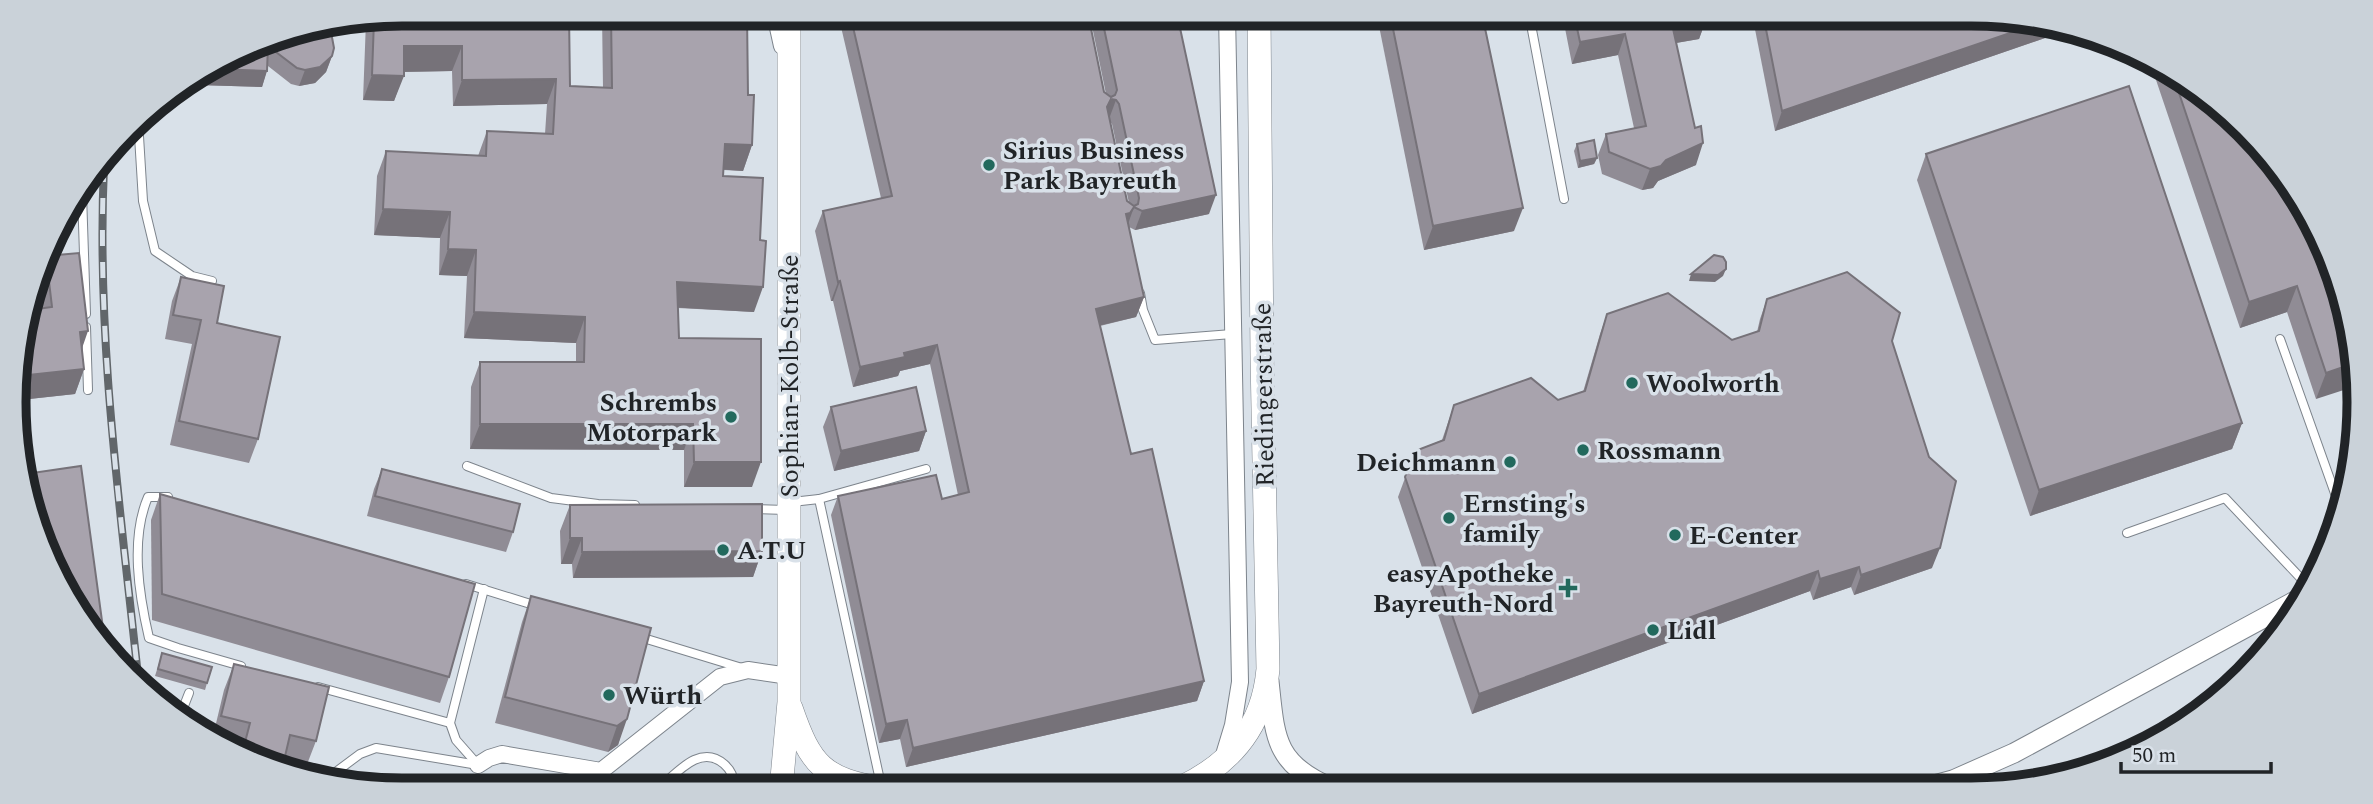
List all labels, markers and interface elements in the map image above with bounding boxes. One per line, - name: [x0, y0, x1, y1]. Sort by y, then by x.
- place label: Sirius Business Park Bayreuth: [1003, 131, 1185, 201]
- marker: Sirius Business Park Bayreuth: [981, 157, 997, 173]
- street label: Sophian-Kolb-Straße: [770, 254, 810, 498]
- street label: Riedingerstraße: [1242, 302, 1286, 488]
- place label: Woolworth: [1646, 364, 1780, 404]
- marker: Woolworth: [1624, 375, 1640, 391]
- place label: Schrembs Motorpark: [586, 383, 717, 453]
- marker: Schrembs Motorpark: [723, 409, 739, 425]
- place label: Rossmann: [1597, 431, 1721, 471]
- marker: Rossmann: [1575, 442, 1591, 458]
- place label: Deichmann: [1356, 443, 1496, 483]
- marker: Deichmann: [1502, 454, 1518, 470]
- place label: Ernsting's family: [1463, 484, 1586, 554]
- marker: Ernsting's family: [1441, 510, 1457, 526]
- place label: E-Center: [1689, 516, 1799, 556]
- marker: E-Center: [1667, 527, 1683, 543]
- place label: A.T.U: [737, 531, 807, 571]
- marker: A.T.U: [715, 542, 731, 558]
- place label: easyApotheke Bayreuth-Nord: [1373, 554, 1554, 624]
- marker: easyApotheke Bayreuth-Nord: [1560, 580, 1576, 596]
- place label: Lidl: [1667, 611, 1716, 651]
- marker: Lidl: [1645, 622, 1661, 638]
- place label: Würth: [623, 676, 702, 716]
- marker: Würth: [601, 687, 617, 703]
- scale bar: [2121, 730, 2272, 774]
- text: 50 m: [2132, 740, 2176, 772]

